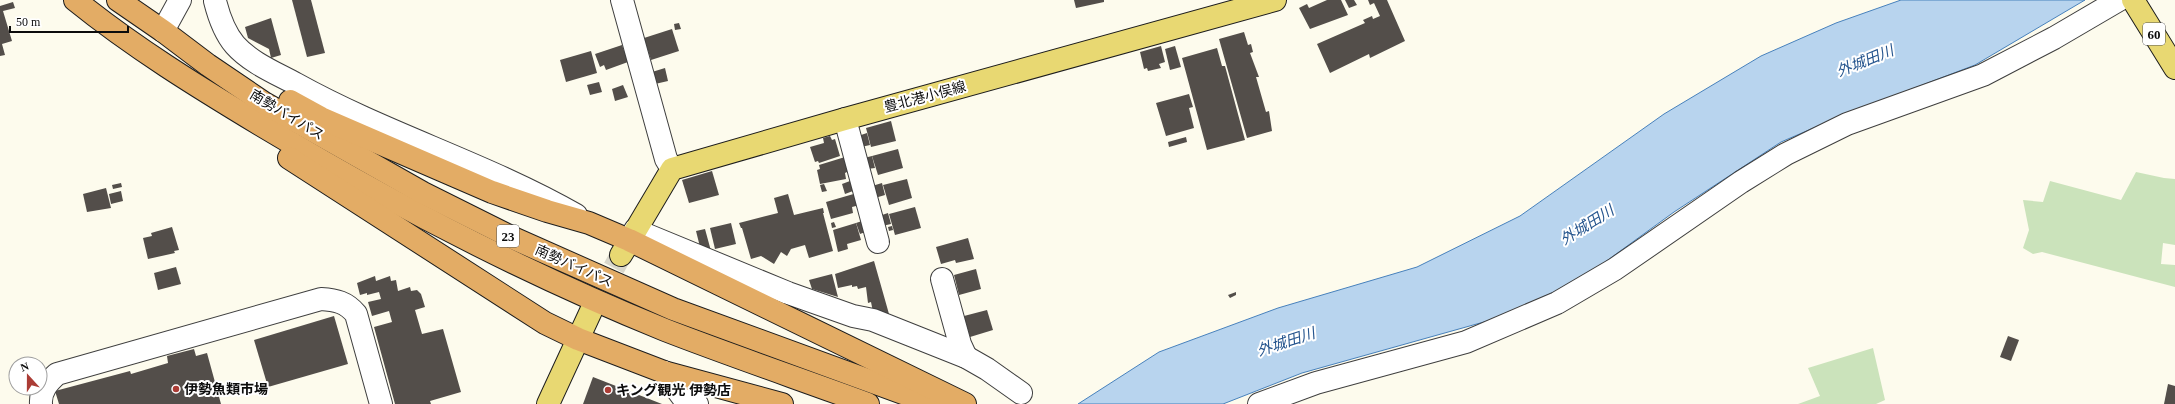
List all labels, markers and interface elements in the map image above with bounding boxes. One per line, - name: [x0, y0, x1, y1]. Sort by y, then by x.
- scale bar: [10, 8, 128, 34]
- text: 50 m: [16, 15, 41, 29]
- road number: 60: [2143, 23, 2165, 45]
- water label: 外城田川: [1834, 42, 1898, 80]
- street label: 豊北港小俣線: [882, 78, 968, 115]
- street label: 南勢バイパス: [247, 87, 327, 143]
- water label: 外城田川: [1557, 201, 1618, 248]
- road number: 23: [497, 225, 519, 247]
- street label: 南勢バイパス: [533, 242, 615, 290]
- water label: 外城田川: [1255, 325, 1319, 359]
- north arrow: [8, 356, 48, 396]
- text: N: [19, 360, 30, 374]
- place label: 伊勢魚類市場: [184, 382, 268, 397]
- place label: キング観光 伊勢店: [616, 382, 731, 398]
- marker: 伊勢魚類市場: [171, 384, 181, 394]
- marker: キング観光 伊勢店: [603, 385, 613, 395]

